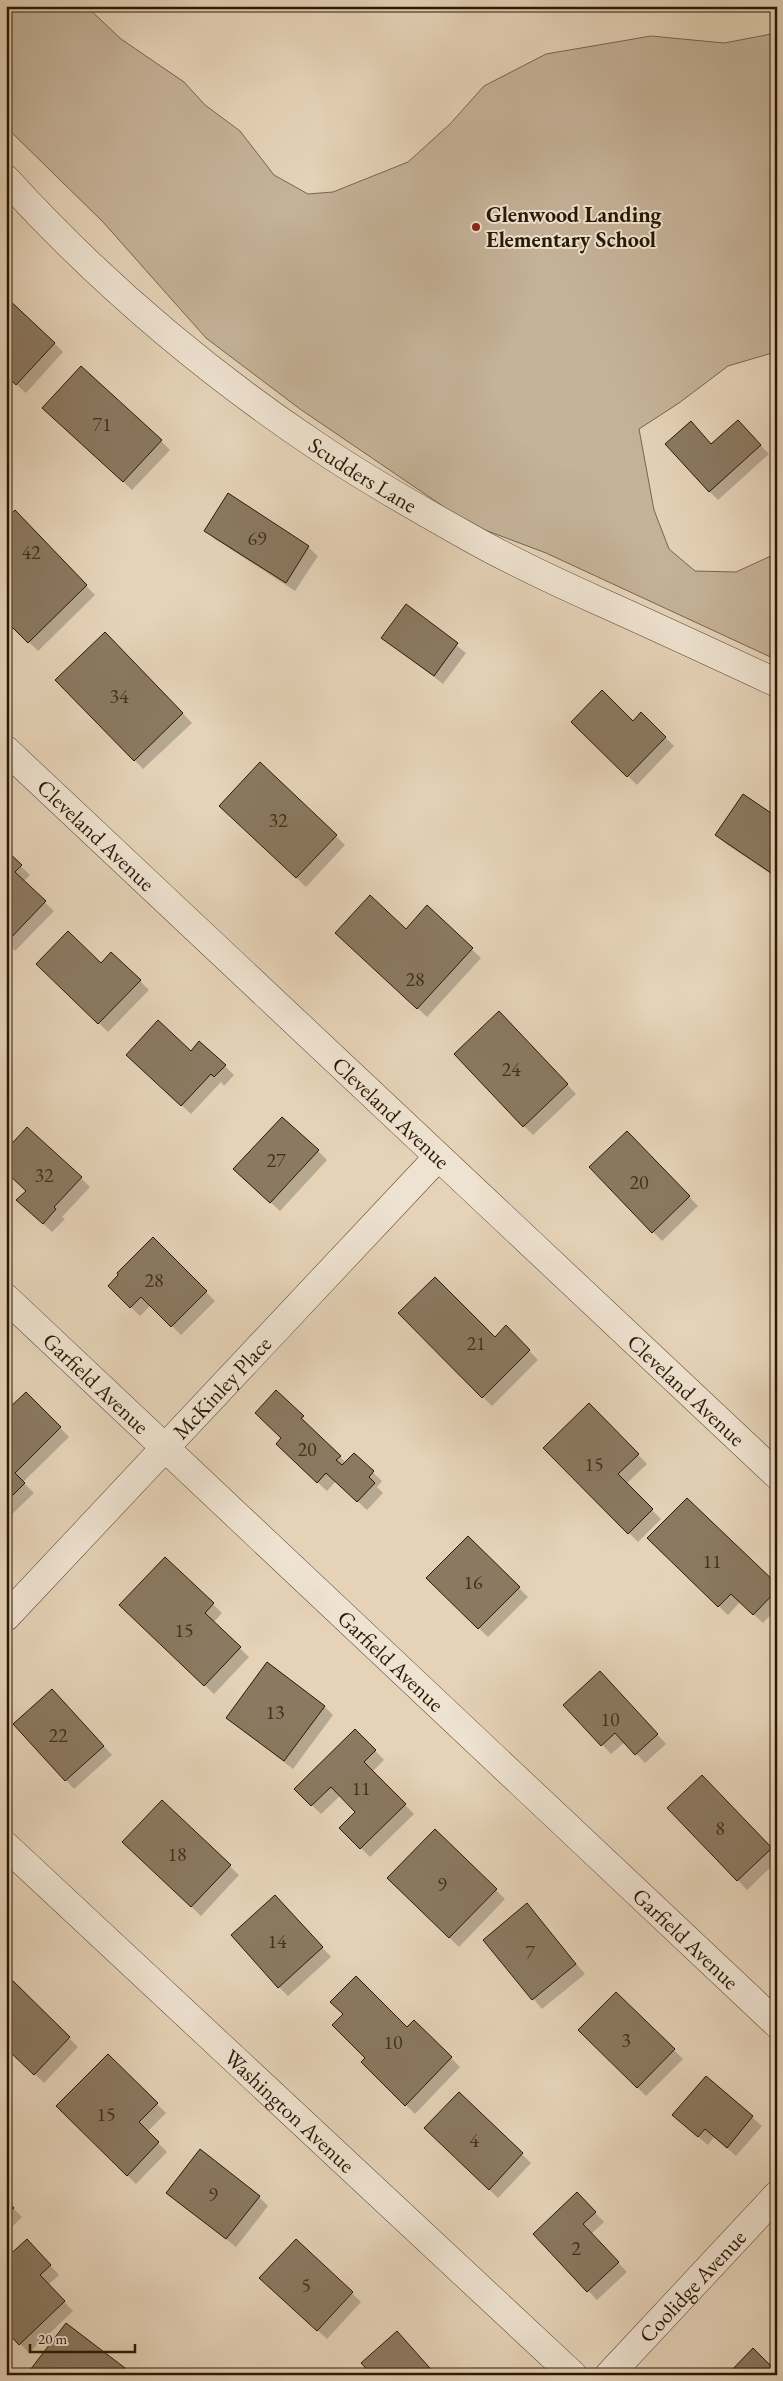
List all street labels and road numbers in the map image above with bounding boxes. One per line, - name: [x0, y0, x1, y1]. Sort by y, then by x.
- street label: Scudders Lane: [303, 430, 423, 520]
- street label: Cleveland Avenue: [31, 772, 162, 898]
- street label: Cleveland Avenue: [326, 1050, 457, 1175]
- street label: Garfield Avenue: [37, 1326, 156, 1441]
- street label: Cleveland Avenue: [621, 1327, 752, 1453]
- street label: McKinley Place: [166, 1329, 278, 1445]
- street label: Garfield Avenue: [332, 1603, 451, 1718]
- street label: Garfield Avenue: [626, 1881, 746, 1996]
- street label: Washington Avenue: [218, 2042, 362, 2179]
- street label: Coolidge Avenue: [632, 2223, 752, 2349]

